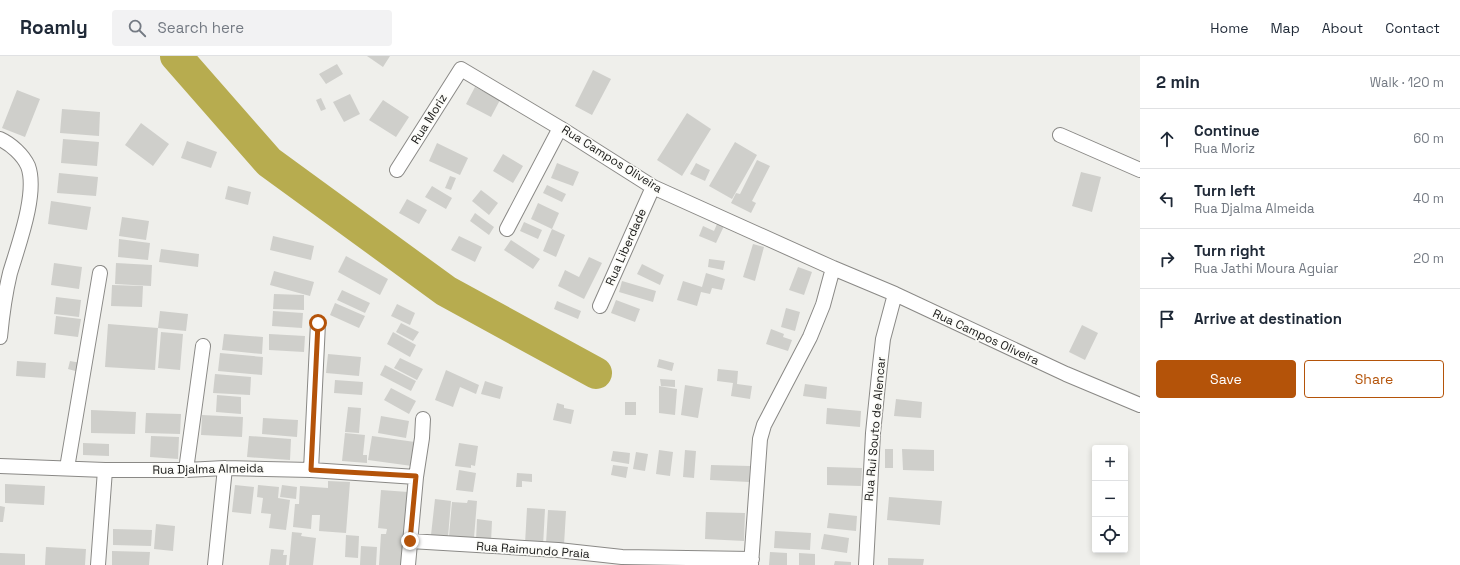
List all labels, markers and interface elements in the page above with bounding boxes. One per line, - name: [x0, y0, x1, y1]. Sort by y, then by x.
- search box: [112, 10, 392, 46]
- text: Roamly: [20, 15, 88, 40]
- icon: search: [126, 17, 148, 39]
- text: Search here: [158, 18, 244, 37]
- text: Home: [1210, 19, 1248, 37]
- text: Map: [1270, 19, 1300, 37]
- text: About: [1322, 19, 1363, 37]
- text: Contact: [1385, 19, 1440, 37]
- text: 2 min: [1156, 71, 1200, 93]
- text: Walk · 120 m: [1370, 74, 1444, 91]
- street label: Rua Moriz: [407, 91, 451, 147]
- text: Continue: [1194, 121, 1260, 140]
- street label: Rua Campos Oliveira: [559, 122, 665, 197]
- icon: ahead: [1156, 128, 1178, 150]
- text: 60 m: [1413, 130, 1444, 147]
- text: Rua Moriz: [1194, 140, 1255, 157]
- text: Turn left: [1194, 181, 1256, 200]
- icon: left: [1156, 188, 1178, 210]
- text: 40 m: [1413, 190, 1444, 207]
- text: Rua Djalma Almeida: [1194, 200, 1315, 217]
- street label: Rua Liberdade: [602, 206, 650, 288]
- text: Turn right: [1194, 241, 1265, 260]
- icon: right: [1156, 248, 1178, 270]
- text: 20 m: [1413, 250, 1444, 267]
- text: Rua Jathi Moura Aguiar: [1194, 260, 1339, 277]
- street label: Rua Campos Oliveira: [930, 305, 1042, 369]
- icon: arrive: [1156, 308, 1178, 330]
- text: Arrive at destination: [1194, 309, 1342, 328]
- route start: [309, 314, 327, 332]
- street label: Rua Rui Souto de Alencar: [861, 356, 889, 502]
- button: Save: [1156, 360, 1296, 398]
- button: Share: [1304, 360, 1444, 398]
- map controls: [1092, 445, 1128, 553]
- button: +: [1092, 445, 1128, 481]
- street label: Rua Djalma Almeida: [152, 460, 264, 478]
- button: −: [1092, 481, 1128, 517]
- button: locate: [1092, 517, 1128, 553]
- route end: [401, 532, 419, 550]
- street label: Rua Raimundo Praia: [476, 538, 590, 562]

